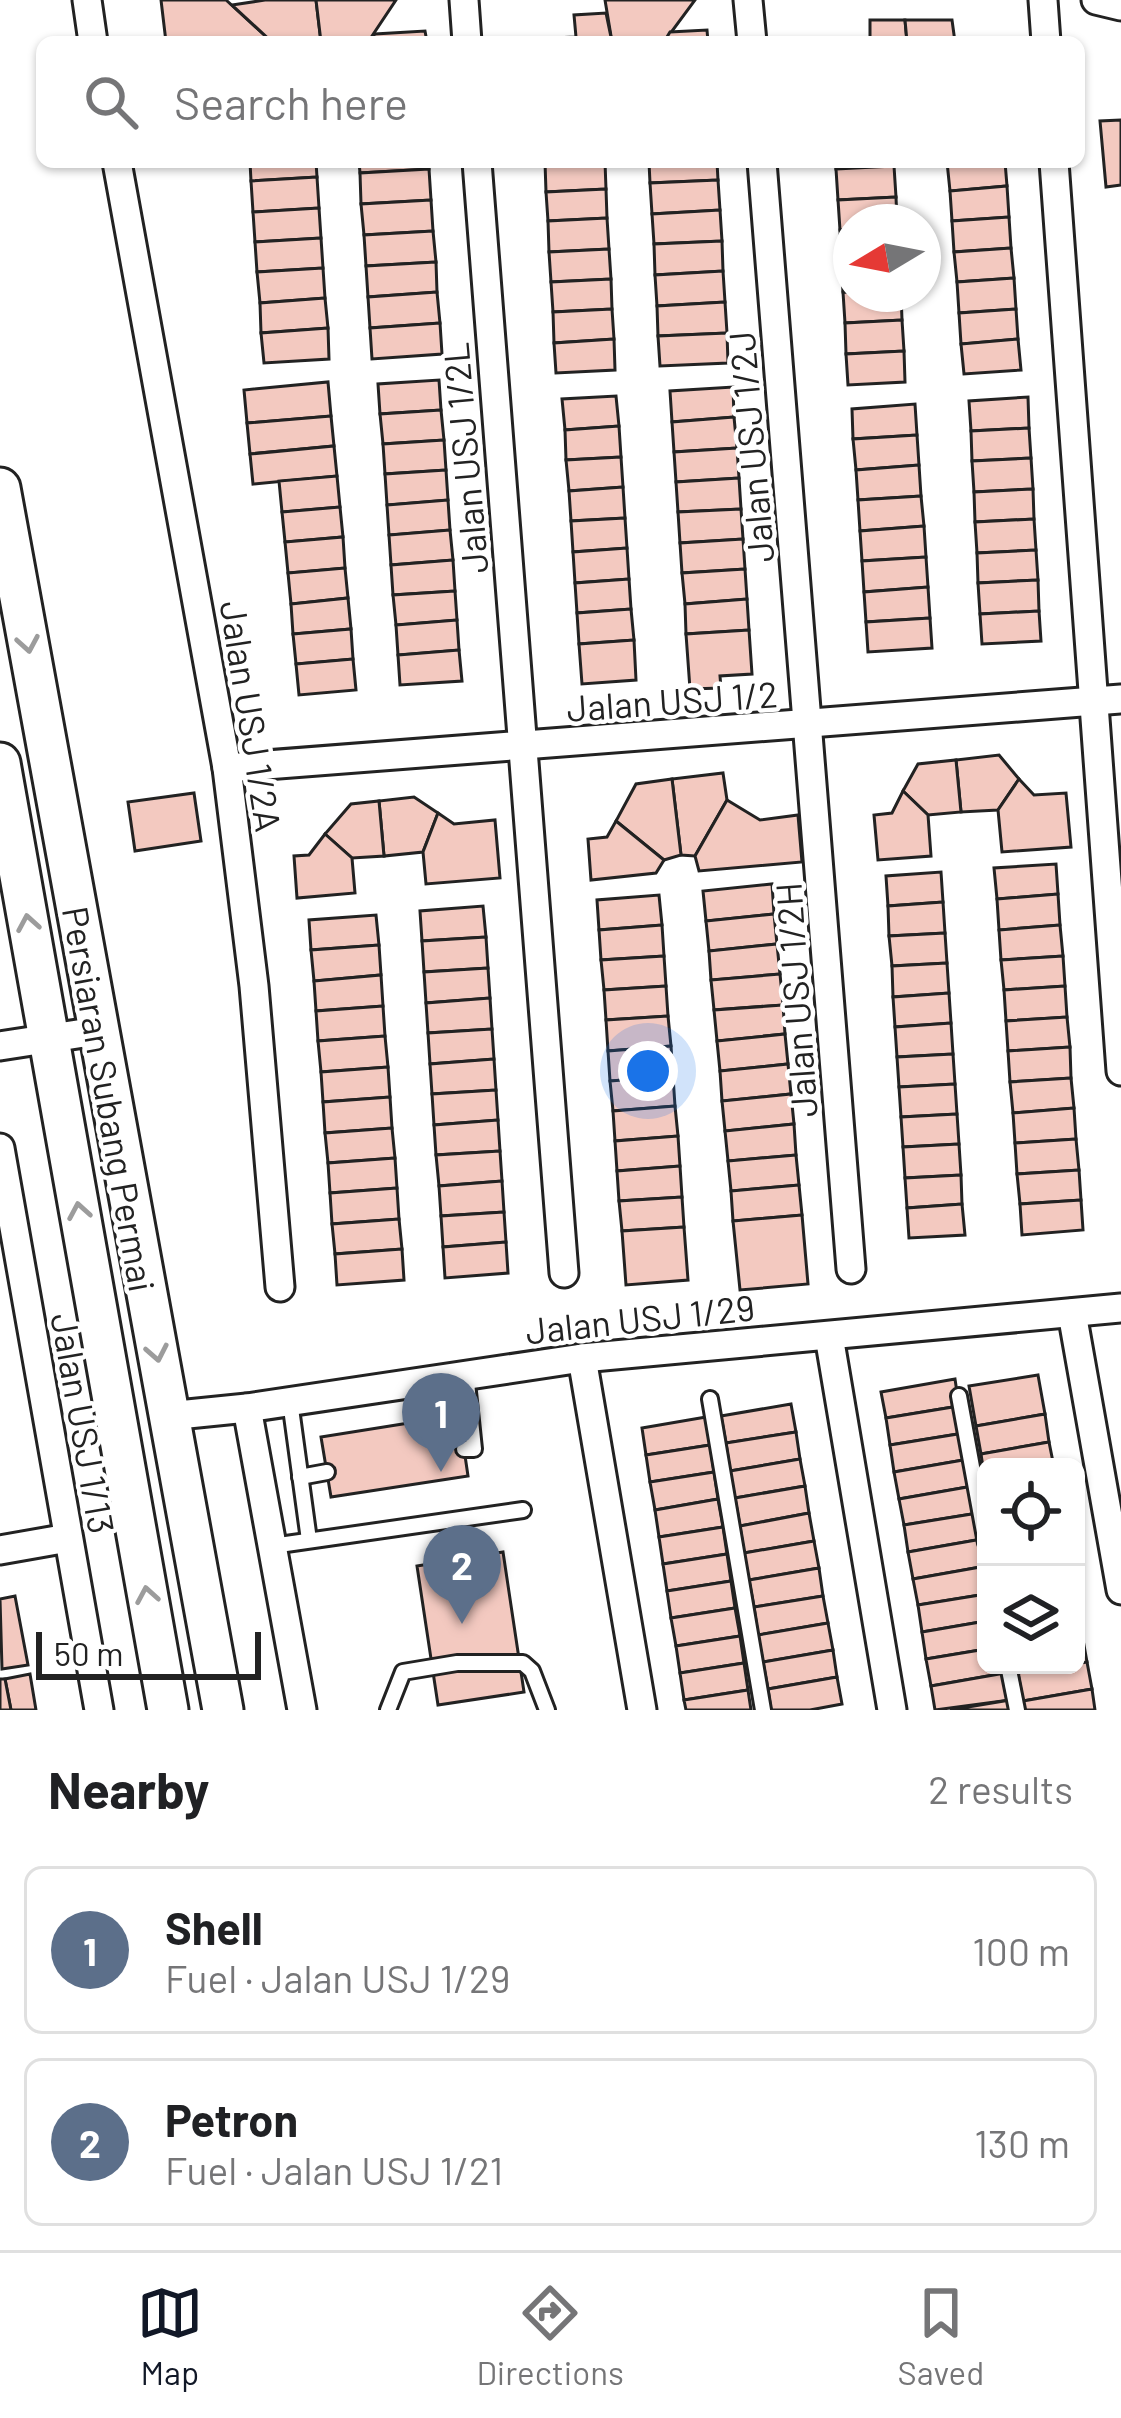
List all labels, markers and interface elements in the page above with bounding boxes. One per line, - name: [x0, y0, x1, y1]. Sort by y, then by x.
- search box: [36, 36, 1085, 168]
- icon: search: [78, 69, 144, 135]
- text: Search here: [174, 75, 408, 129]
- north arrow: [833, 204, 941, 312]
- street label: Jalan USJ 1/2J: [718, 330, 782, 564]
- street label: Jalan USJ 1/2L: [432, 341, 496, 575]
- street label: Jalan USJ 1/2A: [213, 597, 291, 835]
- one-way arrow: [14, 634, 40, 654]
- street label: Jalan USJ 1/2: [565, 671, 779, 729]
- street label: Jalan USJ 1/2H: [765, 881, 825, 1119]
- street label: Persiaran Subang Permai: [55, 903, 165, 1295]
- one-way arrow: [17, 913, 42, 933]
- your location: [618, 1041, 678, 1101]
- one-way arrow: [68, 1201, 93, 1221]
- street label: Jalan USJ 1/29: [523, 1285, 757, 1351]
- street label: Jalan USJ 1/13: [43, 1309, 125, 1537]
- one-way arrow: [143, 1342, 168, 1362]
- pin: 1: [402, 1373, 480, 1472]
- map controls: [977, 1458, 1085, 1674]
- button: locate: [977, 1458, 1085, 1566]
- pin: 2: [423, 1525, 501, 1624]
- button: layers: [977, 1566, 1085, 1674]
- one-way arrow: [136, 1585, 161, 1605]
- scale bar: [36, 1626, 261, 1679]
- text: 50 m: [54, 1633, 124, 1673]
- text: Nearby: [48, 1758, 209, 1819]
- text: 2 results: [928, 1765, 1073, 1812]
- text: Shell: [165, 1900, 263, 1954]
- text: 1: [83, 1927, 97, 1974]
- text: 100 m: [972, 1927, 1070, 1974]
- text: Fuel · Jalan USJ 1/29: [165, 1954, 510, 2001]
- text: Petron: [165, 2092, 298, 2146]
- text: 2: [79, 2119, 101, 2166]
- text: 130 m: [974, 2119, 1070, 2166]
- text: Fuel · Jalan USJ 1/21: [165, 2146, 503, 2193]
- tab: Map: [137, 2280, 203, 2392]
- tab: Directions: [476, 2280, 624, 2392]
- tab: Saved: [898, 2280, 984, 2392]

